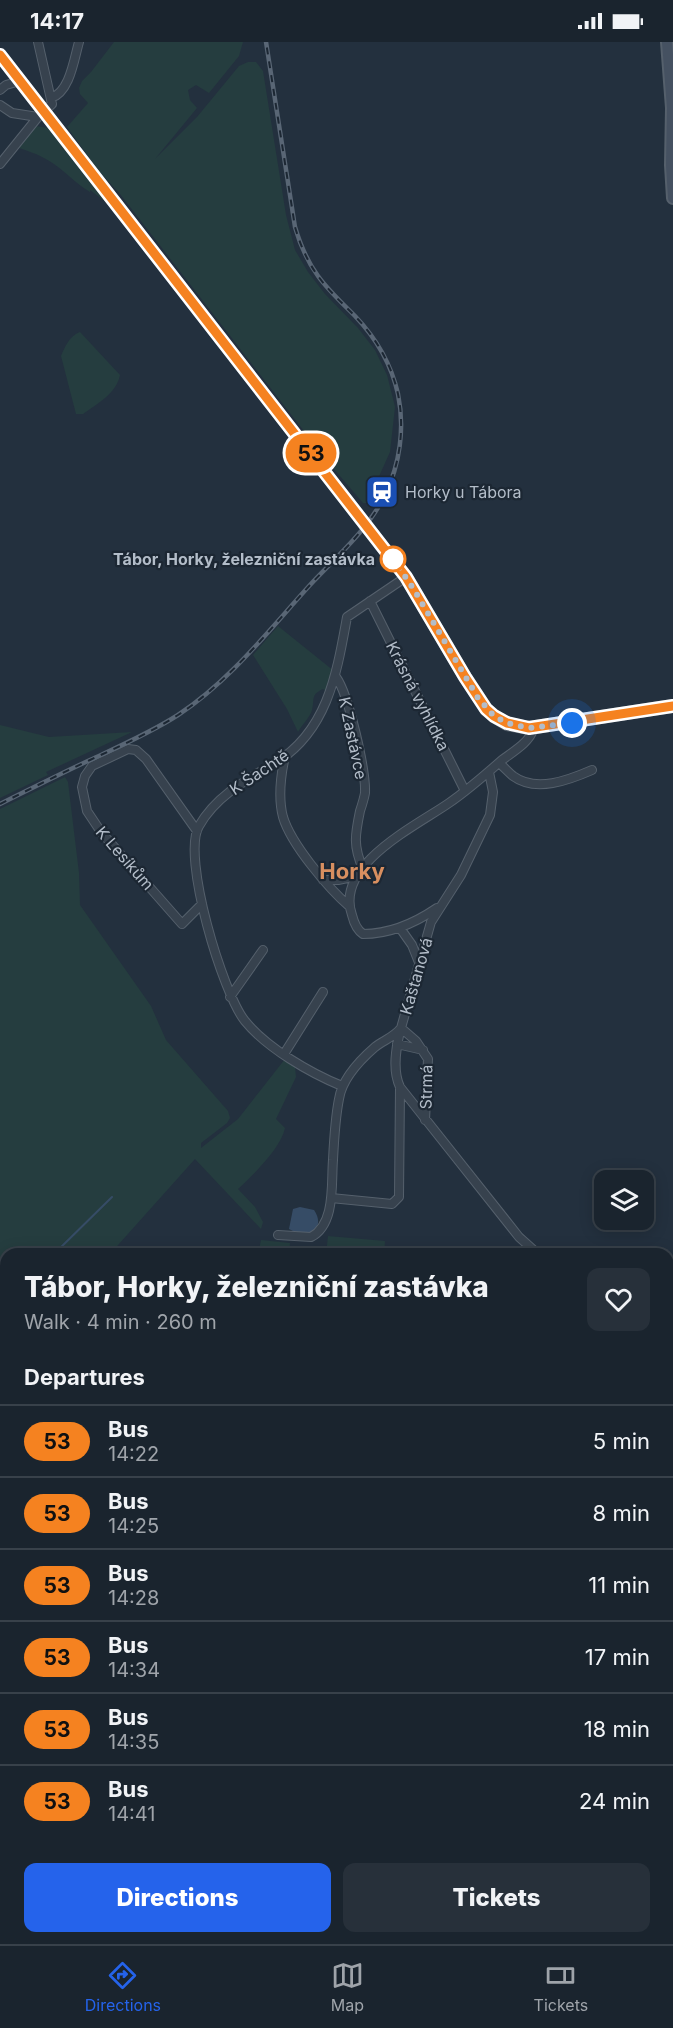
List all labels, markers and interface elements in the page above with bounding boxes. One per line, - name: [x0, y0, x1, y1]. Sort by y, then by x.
- text: 14:17: [30, 8, 84, 34]
- line badge: 53: [284, 434, 338, 472]
- text: 53: [298, 441, 324, 466]
- station icon: Horky u Tábora: [364, 474, 400, 510]
- place label: Horky u Tábora: [405, 482, 522, 502]
- marker: Tábor, Horky, železniční zastávka: [380, 546, 406, 572]
- place label: Tábor, Horky, železniční zastávka: [113, 549, 375, 569]
- street label: Krásná vyhlídka: [382, 638, 454, 754]
- street label: K Zastávce: [334, 695, 372, 781]
- your location: [557, 708, 587, 738]
- street label: K Šachtě: [225, 745, 293, 799]
- street label: K Lesíkům: [92, 822, 158, 894]
- district label: Horky: [319, 858, 385, 884]
- street label: Kaštanová: [395, 935, 437, 1017]
- street label: Strmá: [416, 1064, 436, 1110]
- map controls: [594, 1170, 654, 1230]
- button: layers: [594, 1170, 654, 1230]
- button: heart: [587, 1268, 650, 1331]
- text: Tábor, Horky, železniční zastávka: [24, 1270, 489, 1304]
- text: Walk · 4 min · 260 m: [24, 1310, 217, 1334]
- text: Departures: [24, 1364, 145, 1390]
- text: Bus: [108, 1416, 149, 1442]
- text: 5 min: [593, 1428, 650, 1454]
- text: 53: [44, 1429, 70, 1454]
- text: 14:22: [108, 1442, 159, 1466]
- text: Bus: [108, 1488, 149, 1514]
- text: 8 min: [593, 1500, 650, 1526]
- text: 53: [44, 1501, 70, 1526]
- text: 14:25: [108, 1514, 159, 1538]
- text: Bus: [108, 1560, 149, 1586]
- text: 11 min: [588, 1572, 650, 1598]
- text: 53: [44, 1573, 70, 1598]
- text: 14:28: [108, 1586, 159, 1610]
- text: Bus: [108, 1632, 149, 1658]
- text: 17 min: [585, 1644, 650, 1670]
- text: 53: [44, 1645, 70, 1670]
- text: 14:34: [108, 1658, 160, 1682]
- text: Bus: [108, 1704, 149, 1730]
- text: 18 min: [584, 1716, 650, 1742]
- text: 53: [44, 1717, 70, 1742]
- text: 14:35: [108, 1730, 159, 1754]
- text: Bus: [108, 1776, 149, 1802]
- text: 24 min: [579, 1788, 650, 1814]
- text: 53: [44, 1789, 70, 1814]
- text: 14:41: [108, 1802, 155, 1826]
- button: Directions: [24, 1863, 331, 1932]
- button: Tickets: [343, 1863, 650, 1932]
- tab: Directions: [85, 1959, 161, 2015]
- tab: Map: [331, 1959, 364, 2015]
- tab: Tickets: [534, 1959, 588, 2015]

